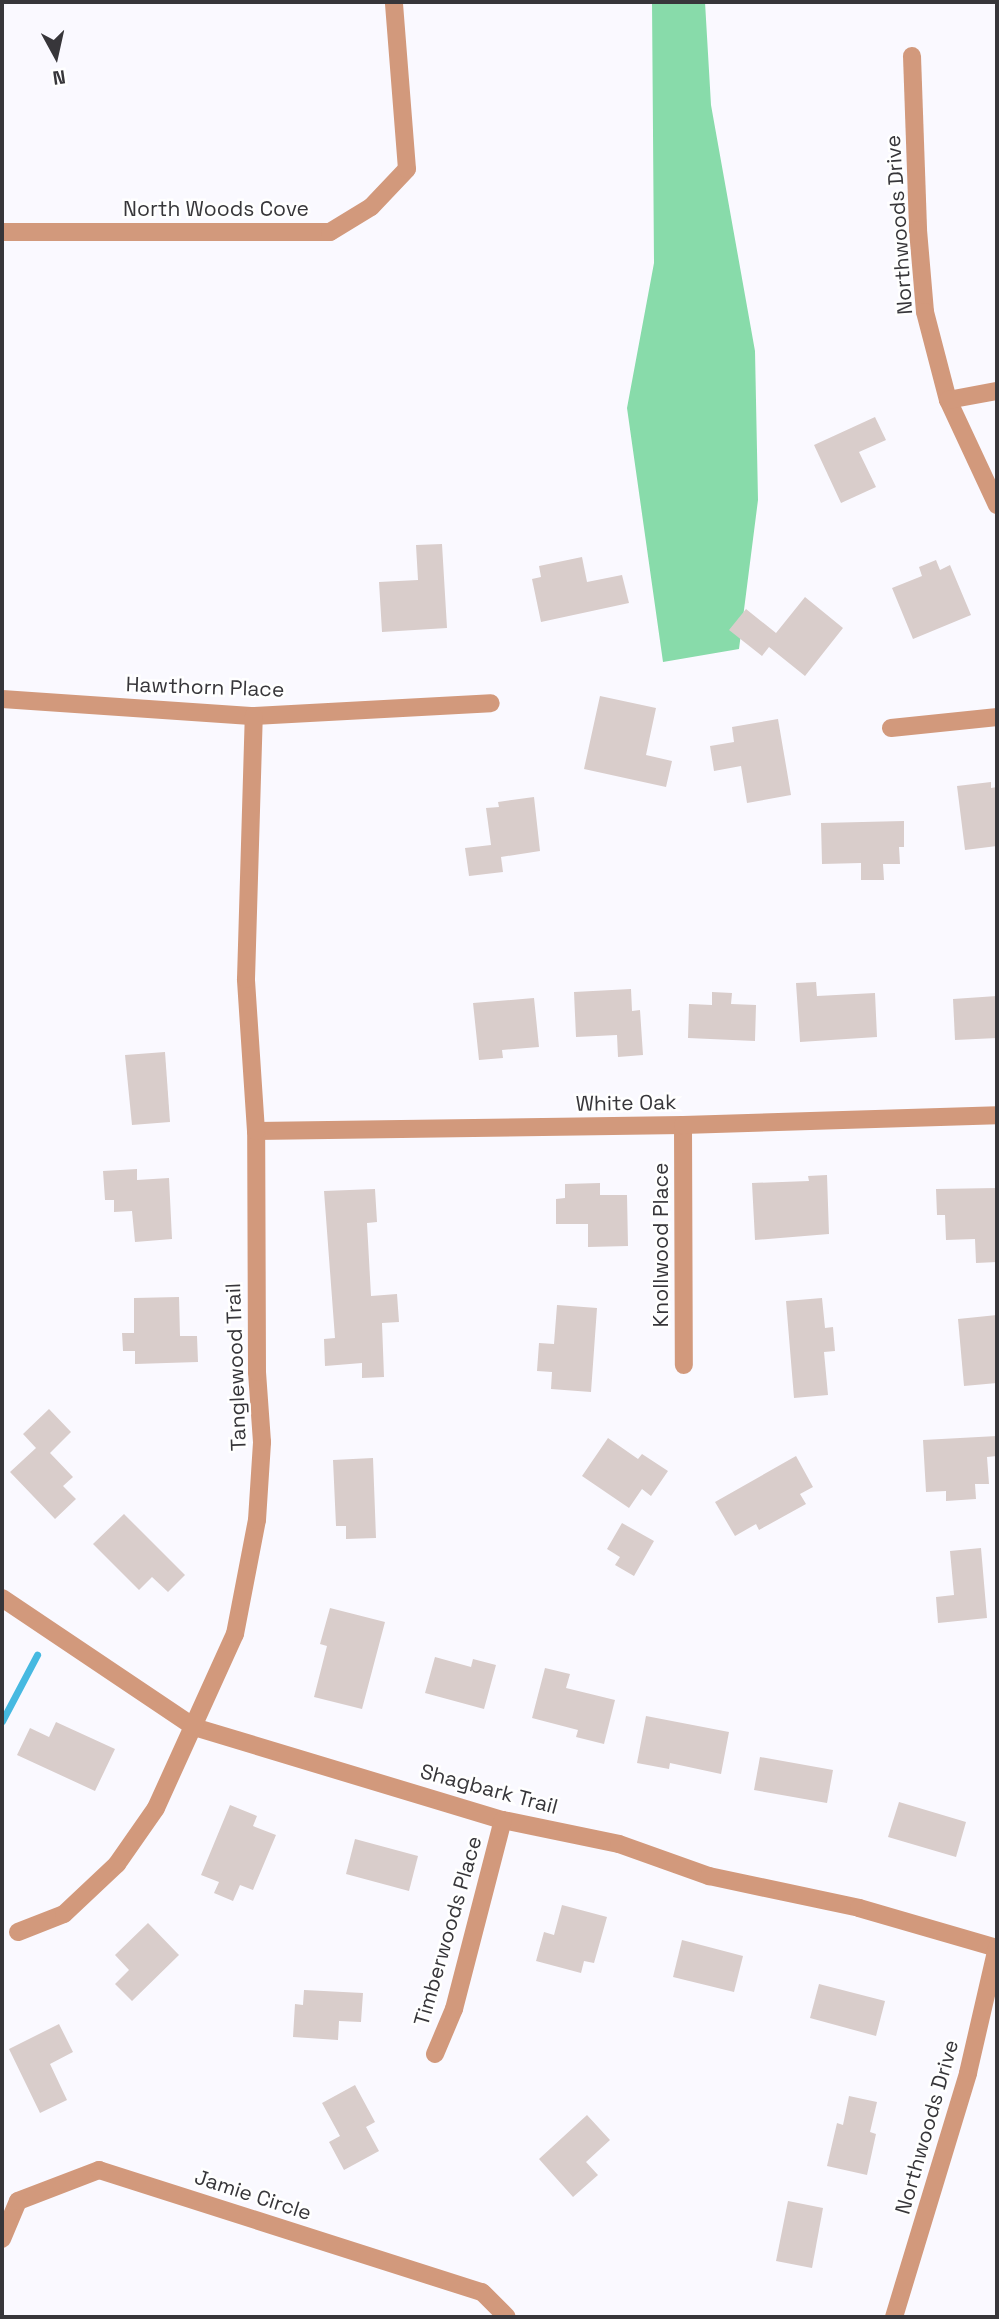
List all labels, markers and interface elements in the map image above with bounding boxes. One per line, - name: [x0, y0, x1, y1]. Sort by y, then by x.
- north arrow: [21, 21, 91, 91]
- text: N: [51, 64, 67, 91]
- street label: Northwoods Drive: [880, 134, 918, 316]
- street label: North Woods Cove: [123, 196, 309, 222]
- street label: Hawthorn Place: [125, 672, 285, 702]
- street label: White Oak: [575, 1090, 677, 1116]
- street label: Knollwood Place: [648, 1163, 674, 1327]
- street label: Tanglewood Trail: [220, 1282, 252, 1452]
- street label: Shagbark Trail: [417, 1758, 561, 1820]
- street label: Timberwoods Place: [409, 1833, 487, 2029]
- street label: Northwoods Drive: [890, 2037, 964, 2217]
- street label: Jamie Circle: [191, 2164, 315, 2226]

